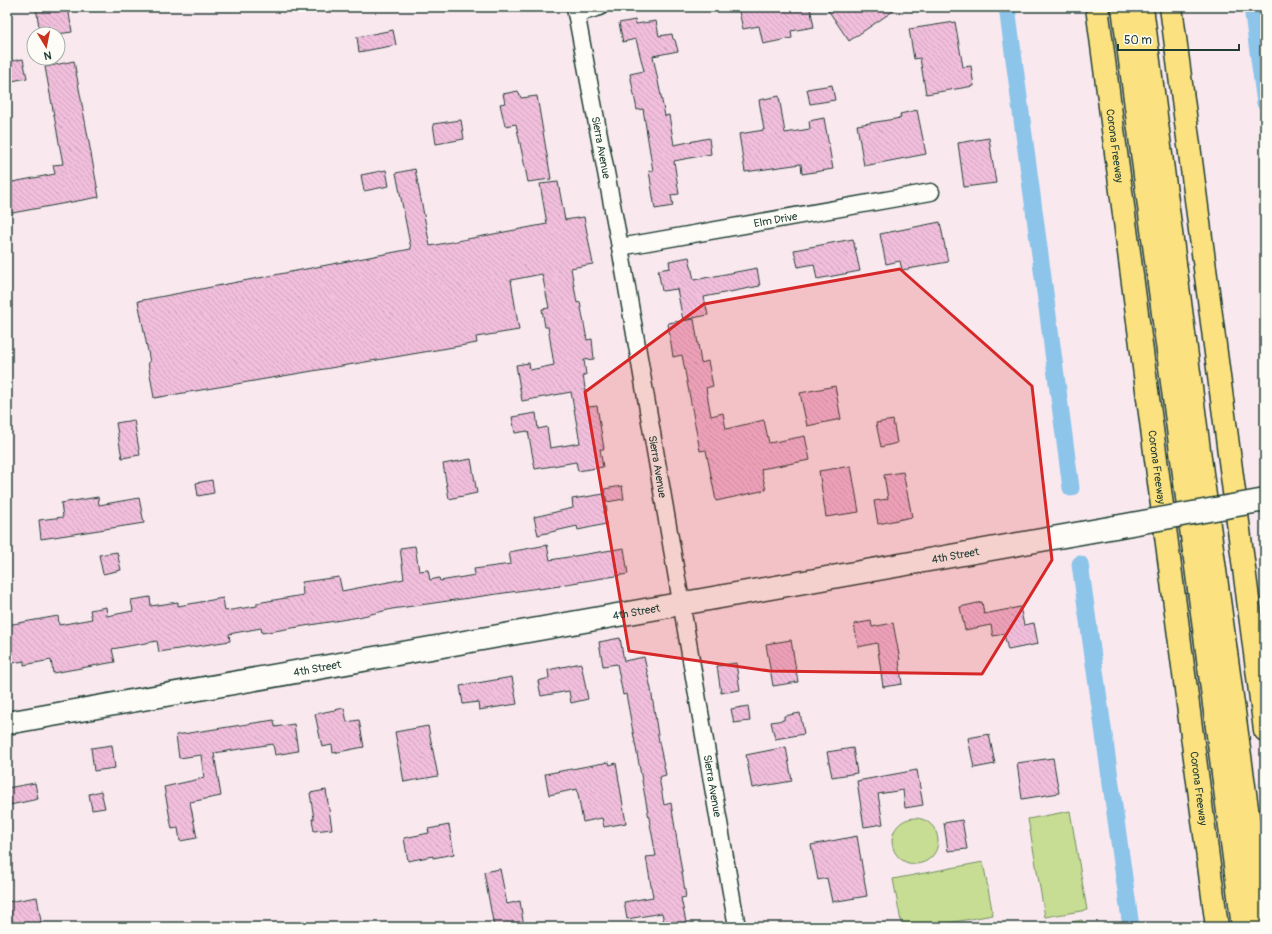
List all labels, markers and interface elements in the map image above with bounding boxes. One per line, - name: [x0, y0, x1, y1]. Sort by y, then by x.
- north arrow: [26, 26, 66, 66]
- scale bar: [1118, 26, 1239, 52]
- text: 50 m: [1124, 33, 1152, 48]
- text: N: [42, 48, 52, 63]
- street label: Corona Freeway: [1104, 108, 1126, 184]
- street label: Sierra Avenue: [589, 115, 614, 180]
- street label: Elm Drive: [753, 209, 799, 230]
- street label: Corona Freeway: [1146, 429, 1168, 505]
- street label: Sierra Avenue: [646, 434, 670, 499]
- street label: 4th Street: [930, 545, 981, 566]
- street label: 4th Street: [611, 601, 662, 622]
- street label: 4th Street: [292, 657, 343, 679]
- street label: Corona Freeway: [1188, 751, 1210, 826]
- street label: Sierra Avenue: [701, 754, 725, 819]

